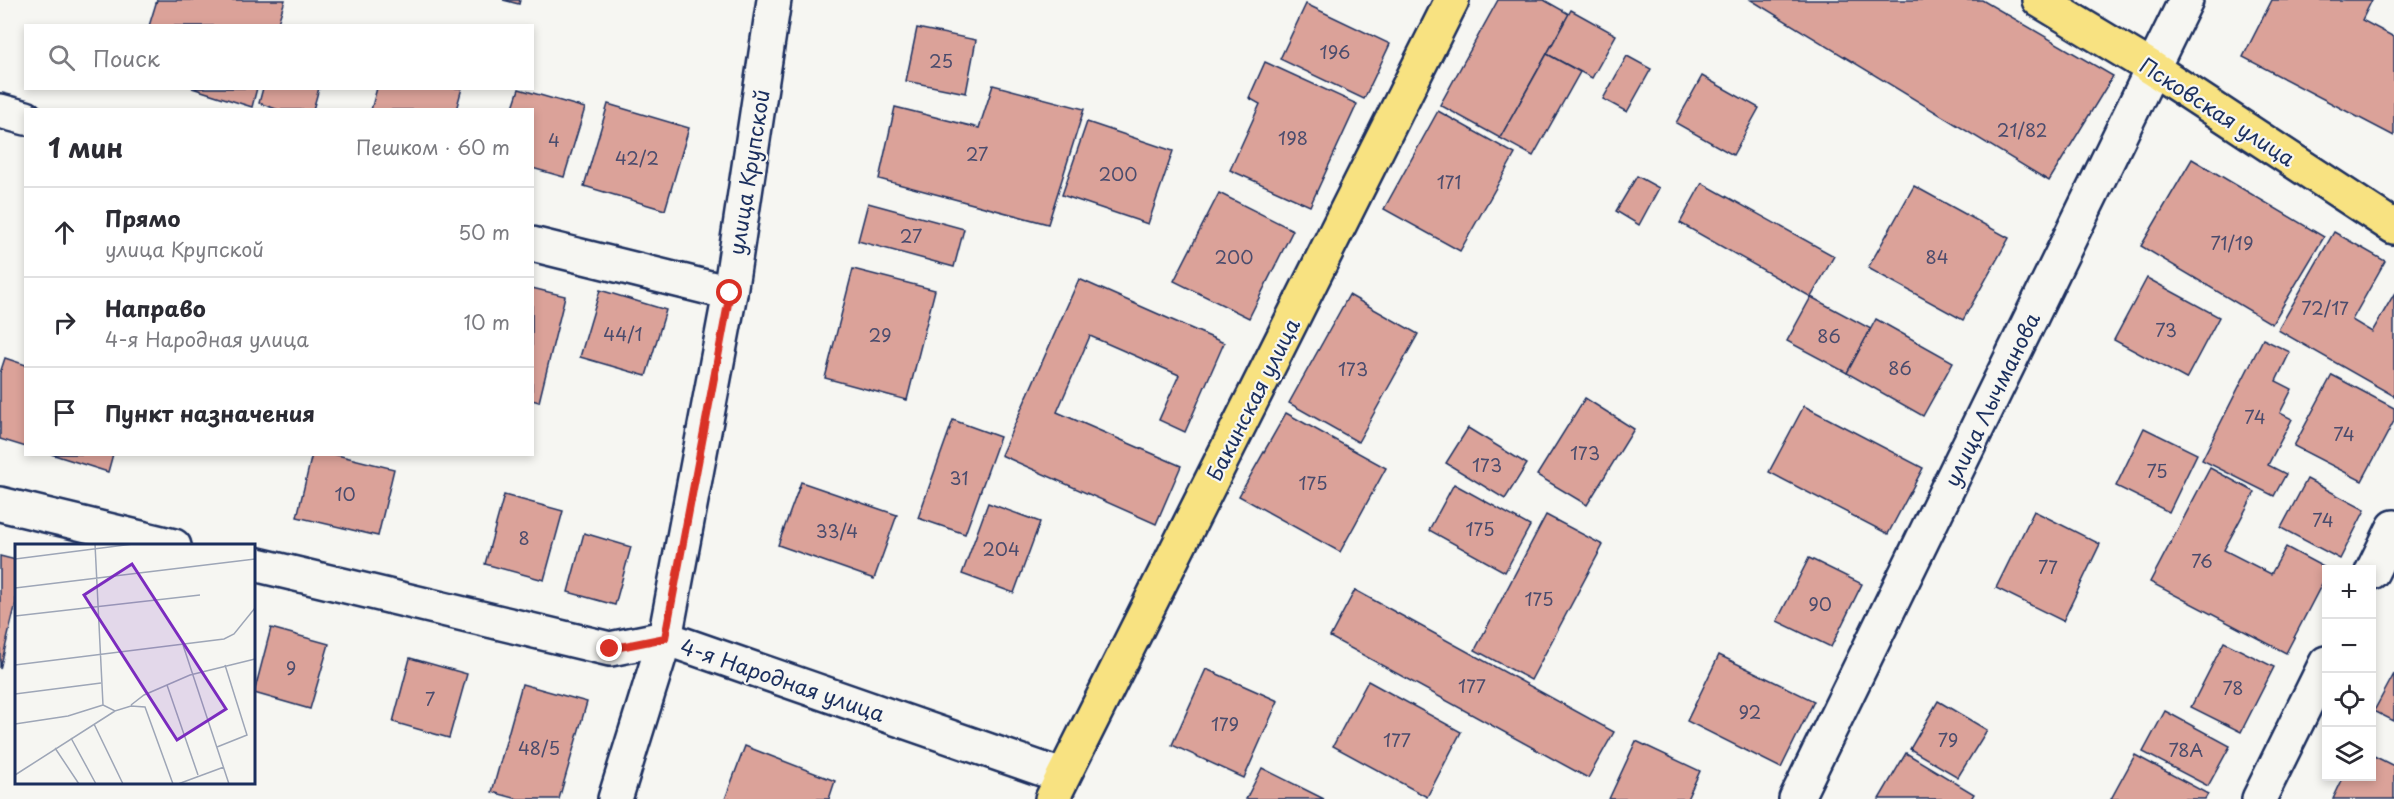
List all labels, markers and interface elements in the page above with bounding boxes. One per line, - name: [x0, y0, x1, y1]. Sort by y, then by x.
- search box: [24, 24, 534, 90]
- house number: 196: [1320, 38, 1350, 65]
- icon: search: [45, 41, 78, 74]
- text: Поиск: [93, 41, 160, 74]
- house number: 25: [929, 47, 953, 74]
- street label: Псковская улица: [2134, 49, 2303, 174]
- street label: улица Крупской: [719, 87, 777, 257]
- house number: 21/82: [1997, 116, 2047, 143]
- house number: 198: [1278, 124, 1308, 151]
- house number: 4: [548, 126, 560, 153]
- text: 1 мин: [48, 128, 123, 167]
- text: Пешком · 60 m: [356, 132, 510, 162]
- house number: 27: [966, 140, 988, 167]
- house number: 42/2: [615, 144, 659, 171]
- house number: 200: [1099, 160, 1137, 187]
- house number: 171: [1437, 168, 1461, 195]
- text: Прямо: [105, 201, 180, 234]
- icon: ahead: [48, 216, 81, 249]
- text: 50 m: [458, 217, 510, 247]
- house number: 27: [900, 222, 922, 249]
- house number: 71/19: [2211, 229, 2253, 256]
- text: улица Крупской: [105, 234, 264, 264]
- house number: 200: [1215, 243, 1253, 270]
- house number: 84: [1925, 243, 1949, 270]
- route start: [716, 279, 742, 305]
- text: Направо: [105, 291, 206, 324]
- house number: 72/17: [2301, 294, 2349, 321]
- icon: right: [48, 306, 81, 339]
- street label: улица Лычманова: [1935, 306, 2047, 492]
- text: 10 m: [463, 307, 510, 337]
- street label: Бакинская улица: [1197, 311, 1307, 486]
- house number: 73: [2155, 316, 2177, 343]
- house number: 44/1: [603, 320, 643, 347]
- house number: 29: [869, 321, 891, 348]
- house number: 86: [1817, 322, 1841, 349]
- text: 4-я Народная улица: [105, 324, 309, 354]
- house number: 86: [1888, 354, 1912, 381]
- house number: 173: [1338, 355, 1368, 382]
- icon: arrive: [48, 396, 81, 429]
- text: Пункт назначения: [105, 396, 315, 429]
- house number: 74: [2244, 403, 2266, 430]
- house number: 74: [2333, 420, 2355, 447]
- house number: 173: [1570, 439, 1600, 466]
- house number: 173: [1472, 451, 1502, 478]
- house number: 75: [2147, 457, 2168, 484]
- house number: 31: [950, 464, 968, 491]
- house number: 175: [1298, 469, 1328, 496]
- house number: 10: [334, 480, 356, 507]
- house number: 74: [2312, 506, 2334, 533]
- house number: 175: [1465, 515, 1495, 542]
- house number: 33/4: [816, 517, 858, 544]
- house number: 8: [518, 524, 530, 551]
- house number: 204: [982, 535, 1020, 562]
- inset map: [15, 544, 255, 784]
- house number: 76: [2191, 547, 2213, 574]
- house number: 77: [2038, 553, 2058, 580]
- map controls: [2322, 565, 2376, 781]
- button: +: [2322, 565, 2376, 619]
- house number: 175: [1524, 585, 1554, 612]
- house number: 90: [1808, 590, 1832, 617]
- button: −: [2322, 619, 2376, 673]
- street label: 4-я Народная улица: [677, 629, 890, 729]
- route end: [596, 635, 622, 661]
- house number: 9: [286, 654, 296, 681]
- house number: 177: [1458, 672, 1486, 699]
- button: locate: [2322, 673, 2376, 727]
- house number: 78: [2223, 674, 2244, 701]
- house number: 7: [425, 685, 435, 712]
- house number: 92: [1739, 698, 1761, 725]
- house number: 179: [1211, 710, 1239, 737]
- house number: 177: [1383, 726, 1411, 753]
- house number: 79: [1938, 726, 1958, 753]
- button: layers: [2322, 727, 2376, 781]
- house number: 48/5: [518, 734, 560, 761]
- house number: 78А: [2169, 736, 2204, 763]

